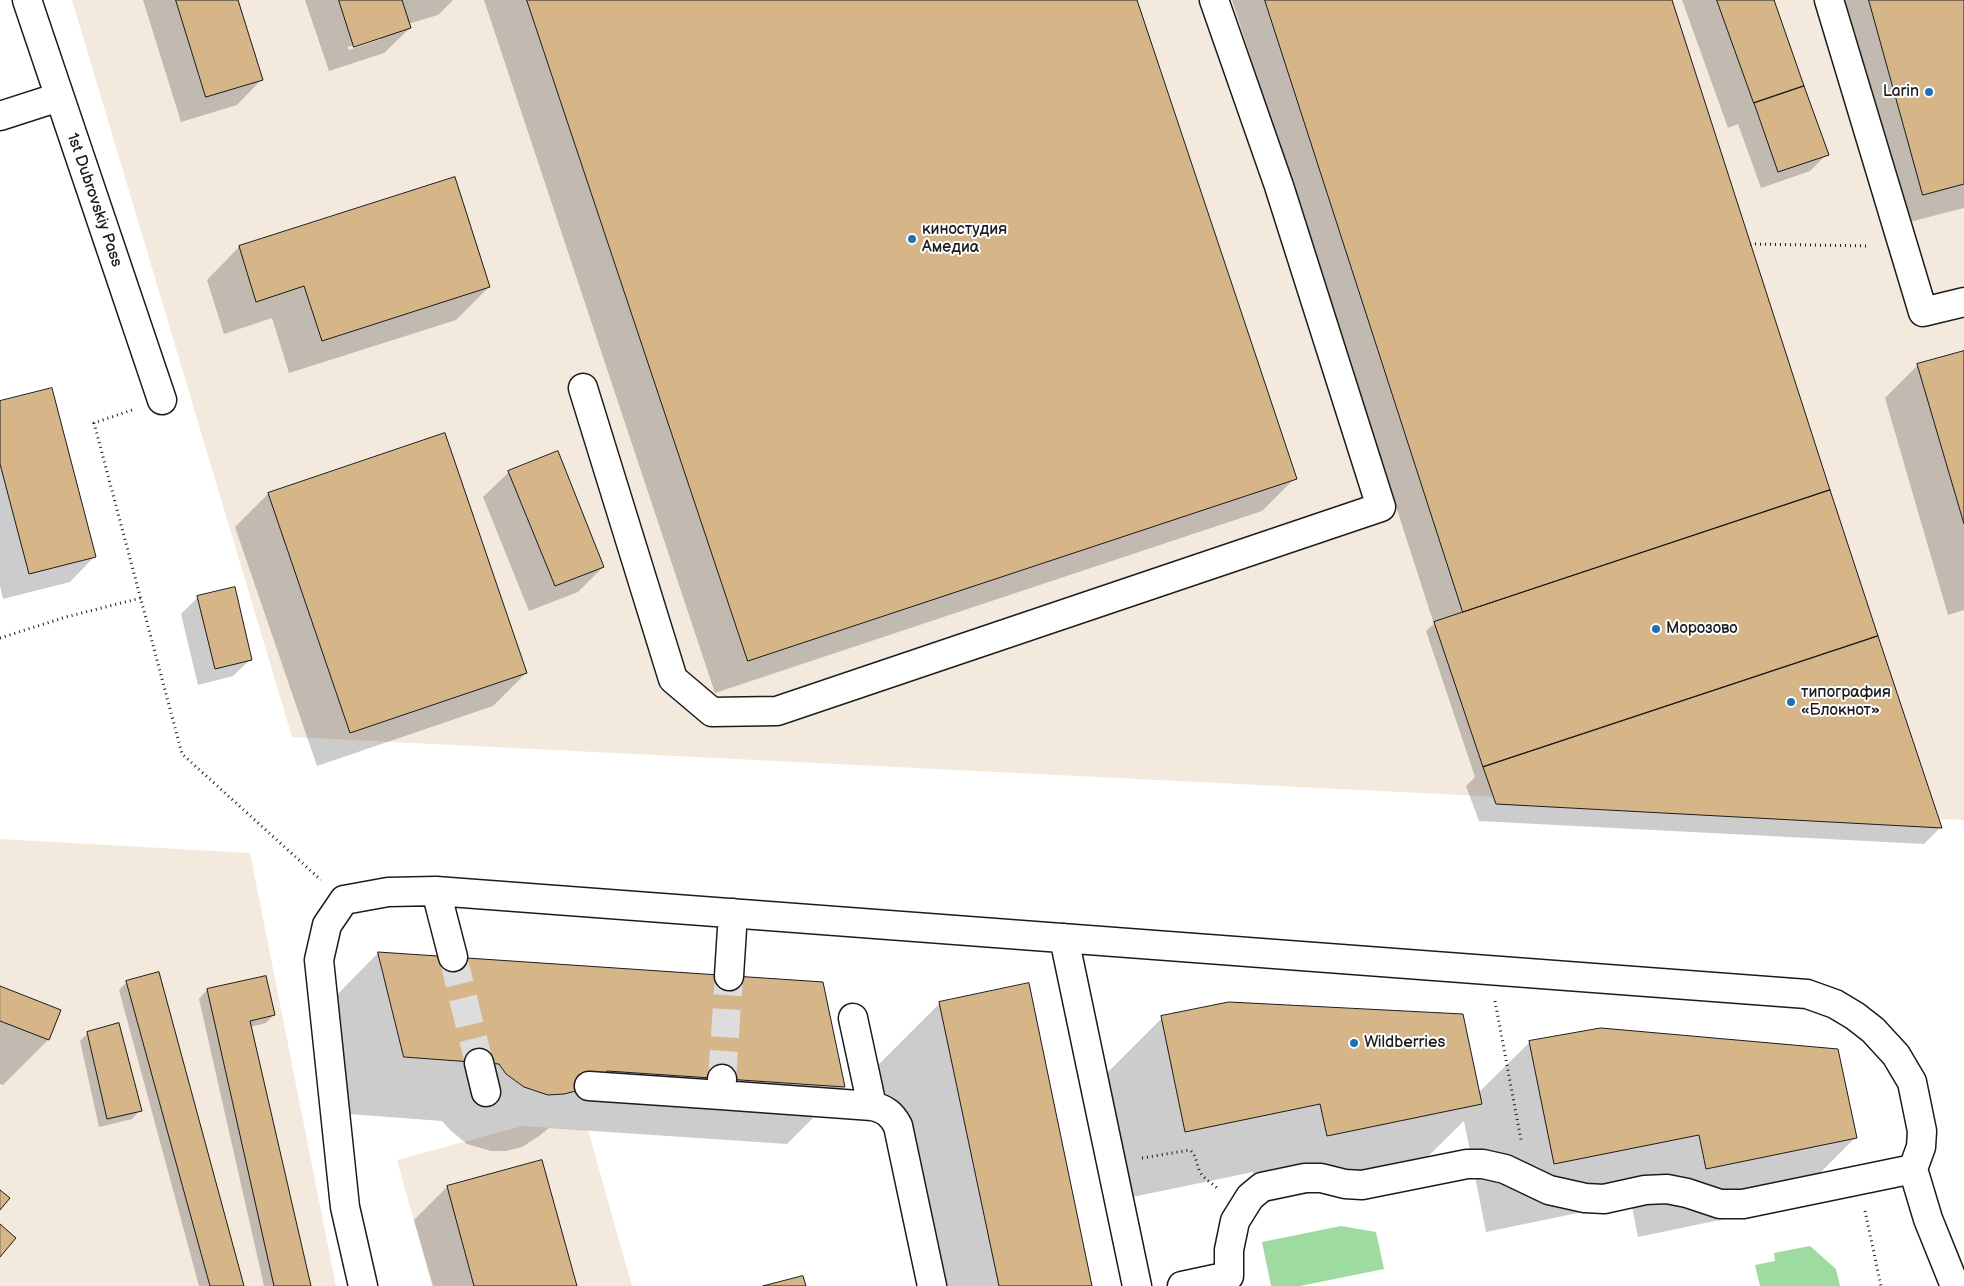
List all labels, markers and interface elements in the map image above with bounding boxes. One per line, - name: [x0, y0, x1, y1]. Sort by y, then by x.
- place label: Larin: [1883, 82, 1919, 102]
- marker: Larin: [1923, 86, 1935, 98]
- street label: 1st Dubrovskiy Pass: [62, 130, 126, 270]
- place label: киностудия Амедиа: [922, 220, 1007, 258]
- marker: киностудия Амедиа: [906, 233, 918, 245]
- place label: Морозово: [1666, 619, 1738, 639]
- marker: Морозово: [1650, 623, 1662, 635]
- place label: типография «Блокнот»: [1801, 683, 1891, 721]
- marker: типография «Блокнот»: [1785, 696, 1797, 708]
- place label: Wildberries: [1364, 1033, 1445, 1053]
- marker: Wildberries: [1348, 1037, 1360, 1049]

